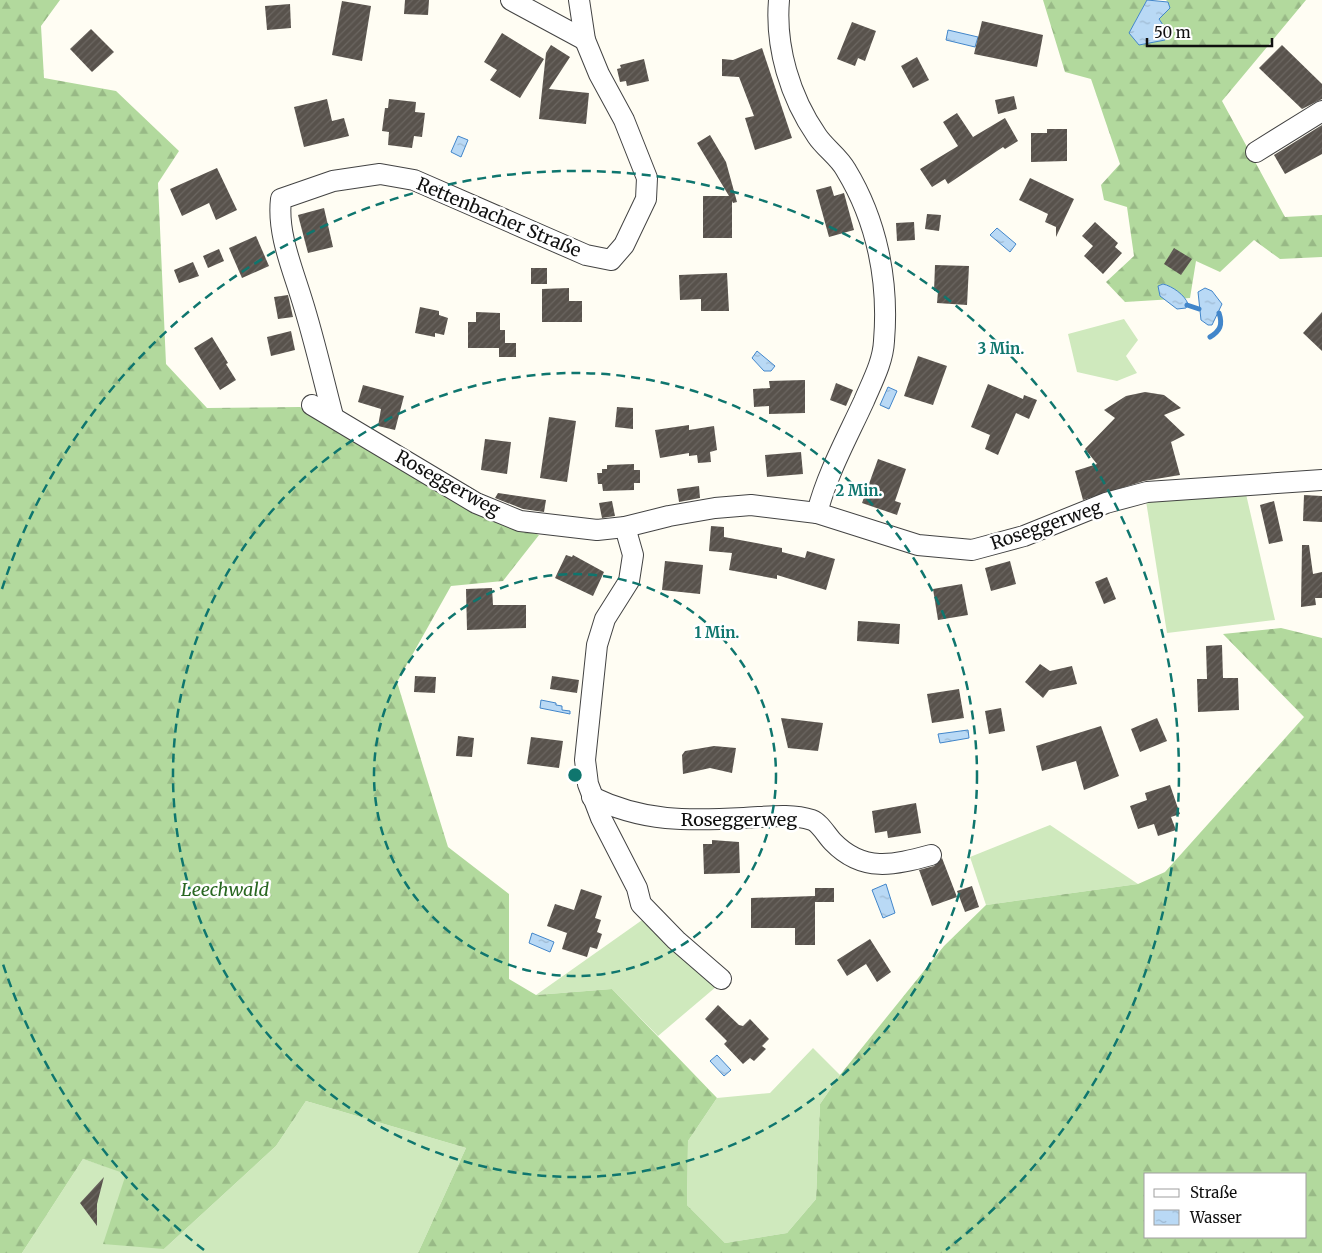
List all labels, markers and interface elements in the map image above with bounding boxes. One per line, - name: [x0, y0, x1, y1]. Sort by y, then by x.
- scale bar: [1147, 15, 1272, 47]
- text: 50 m: [1154, 23, 1191, 42]
- street label: Rettenbacher Straße: [413, 172, 585, 262]
- text: 3 Min.: [978, 339, 1024, 358]
- street label: Roseggerweg: [392, 445, 505, 521]
- text: 2 Min.: [836, 481, 882, 500]
- street label: Roseggerweg: [987, 495, 1105, 555]
- text: 1 Min.: [695, 623, 739, 642]
- centre of rings: [566, 766, 584, 784]
- street label: Roseggerweg: [681, 808, 797, 831]
- park label: Leechwald: [181, 878, 269, 901]
- legend: [1144, 1173, 1307, 1238]
- text: Straße: [1190, 1183, 1237, 1202]
- text: Wasser: [1189, 1208, 1242, 1227]

